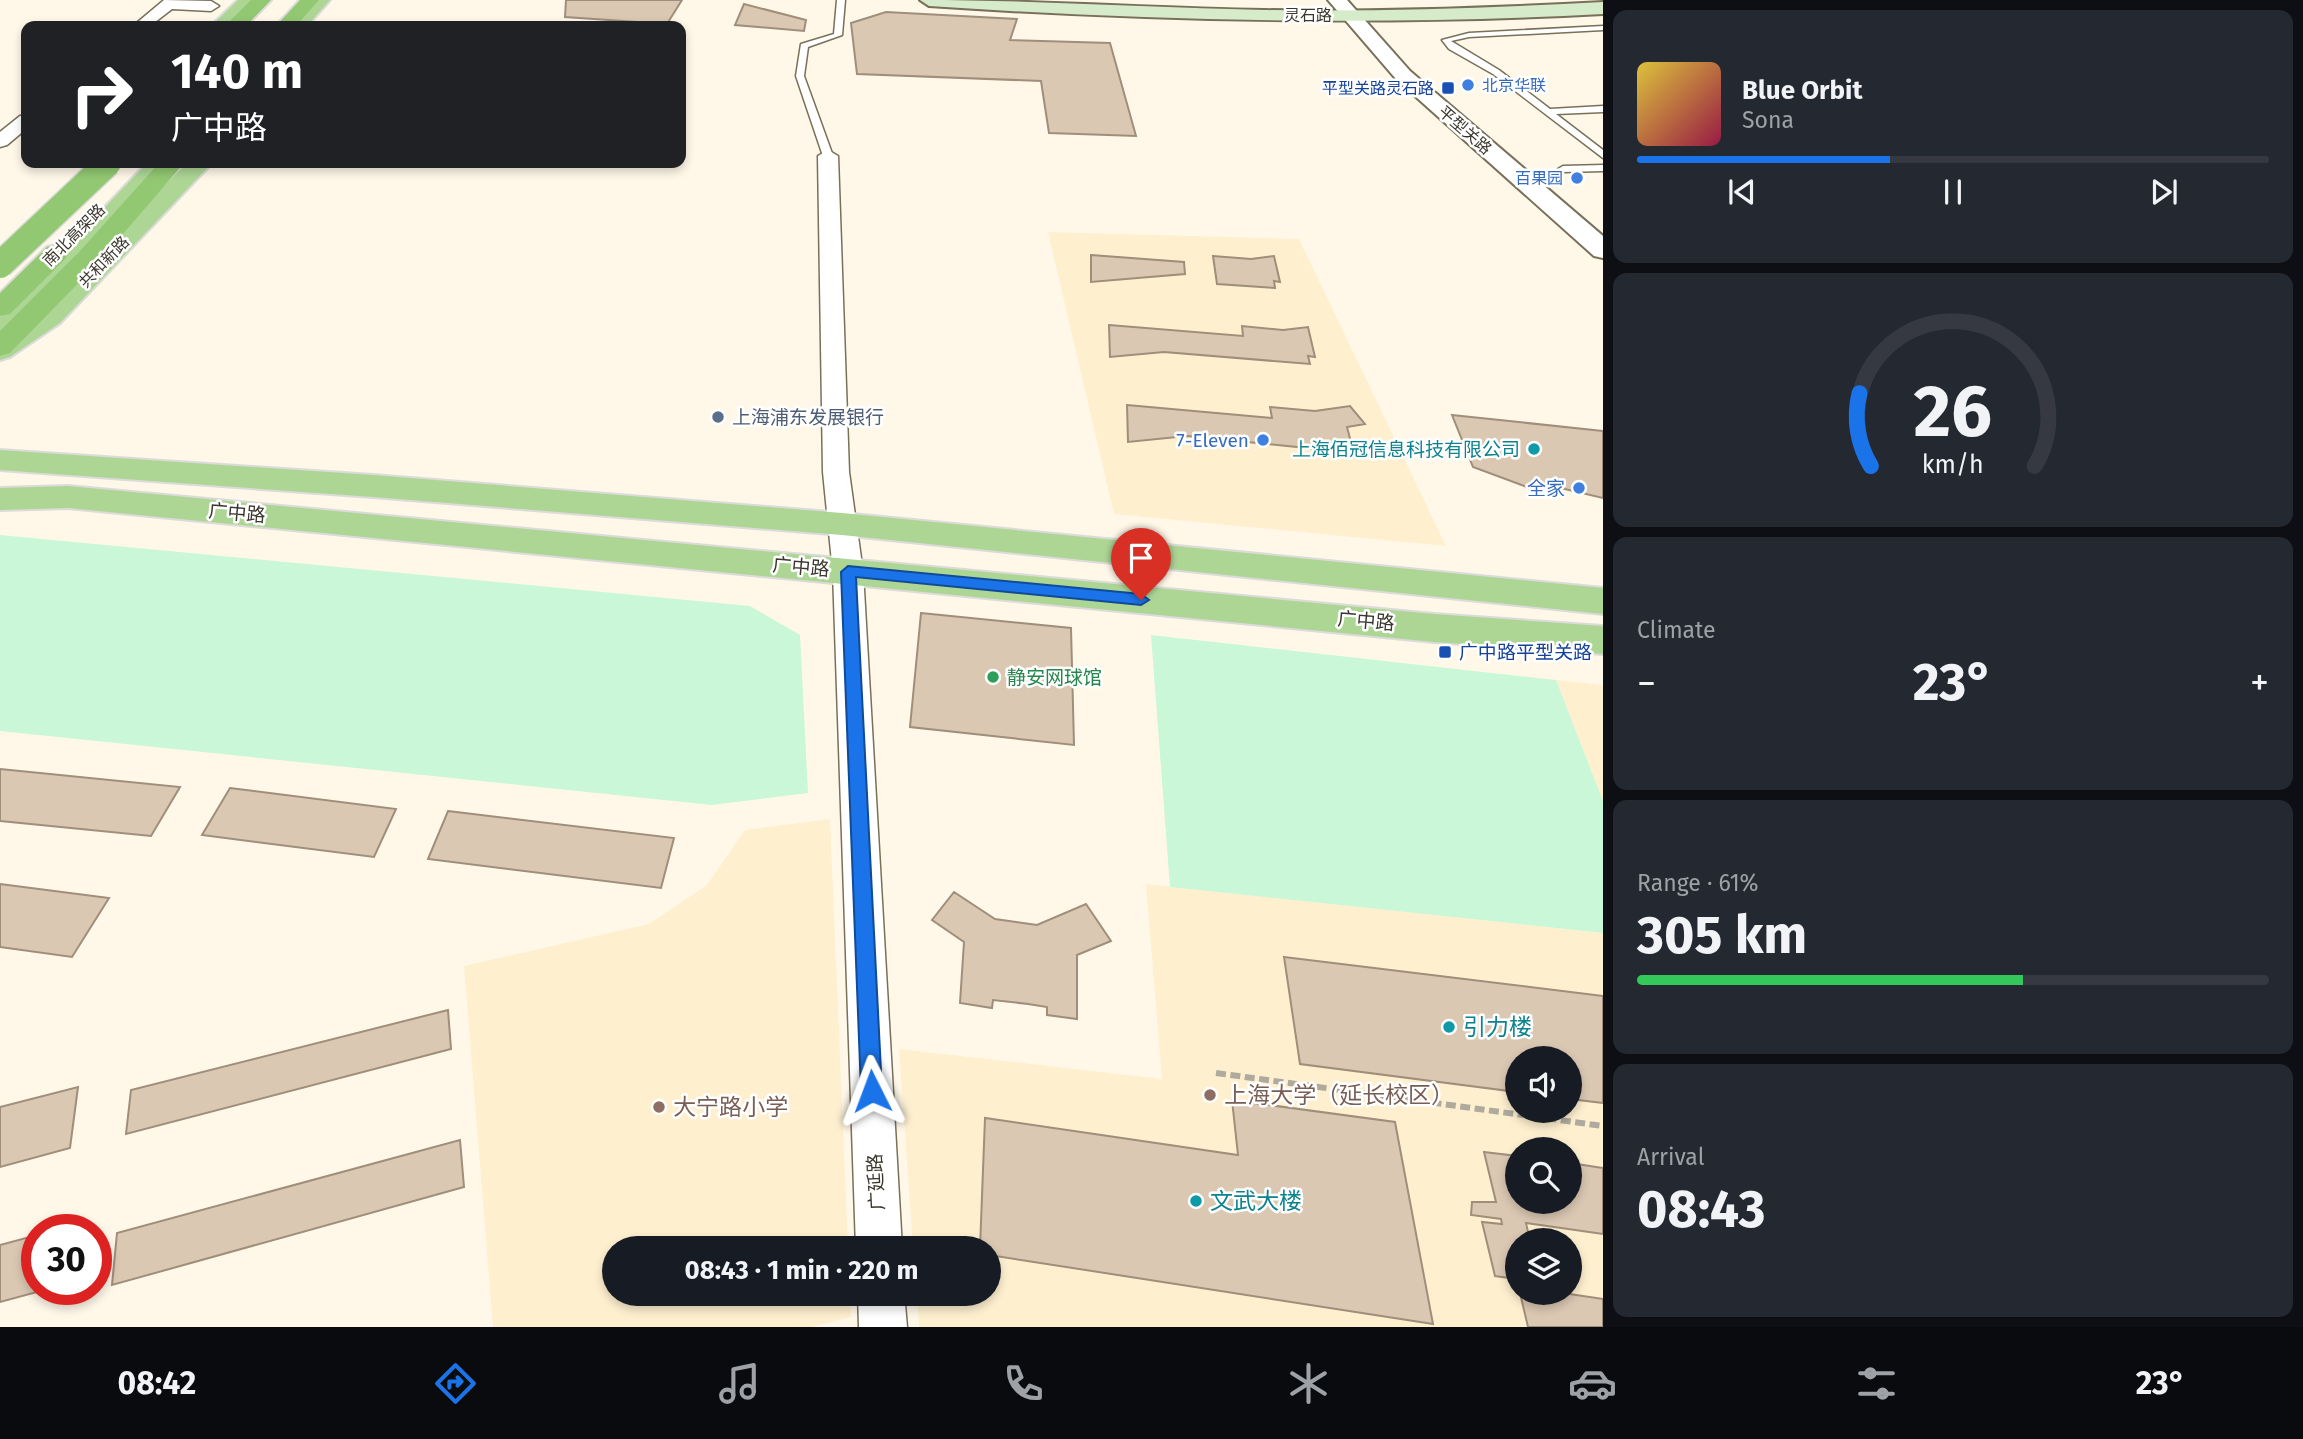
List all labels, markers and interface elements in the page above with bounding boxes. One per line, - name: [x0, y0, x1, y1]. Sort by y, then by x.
- street label: 灵石路: [1284, 6, 1332, 25]
- text: 140 m: [171, 42, 303, 101]
- icon: right: [56, 49, 147, 140]
- text: Blue Orbit: [1742, 75, 1862, 106]
- place label: 北京华联: [1482, 76, 1546, 95]
- marker: 北京华联: [1460, 77, 1476, 93]
- place label: 平型关路灵石路: [1322, 79, 1434, 98]
- marker: 平型关路灵石路: [1440, 80, 1456, 96]
- street label: 平型关路: [1435, 102, 1495, 158]
- text: Sona: [1742, 106, 1794, 134]
- text: 广中路: [171, 109, 267, 147]
- place label: 百果园: [1515, 169, 1563, 188]
- marker: 百果园: [1569, 170, 1585, 186]
- icon: previous: [1723, 173, 1761, 211]
- icon: pause: [1934, 173, 1972, 211]
- icon: next: [2145, 173, 2183, 211]
- street label: 南北高架路: [39, 200, 109, 270]
- street label: 共和新路: [75, 232, 133, 292]
- text: 26: [1914, 369, 1992, 456]
- place label: 上海浦东发展银行: [732, 406, 884, 429]
- marker: 上海浦东发展银行: [710, 409, 726, 425]
- place label: 7-Eleven: [1176, 429, 1249, 452]
- marker: 7-Eleven: [1255, 432, 1271, 448]
- place label: 上海佰冠信息科技有限公司: [1292, 438, 1520, 461]
- marker: 上海佰冠信息科技有限公司: [1526, 441, 1542, 457]
- text: km/h: [1922, 450, 1984, 480]
- place label: 全家: [1527, 477, 1565, 500]
- marker: 全家: [1571, 480, 1587, 496]
- street label: 广中路: [208, 499, 266, 527]
- pin: [1111, 528, 1171, 600]
- icon: arrive: [1122, 539, 1160, 577]
- street label: 广中路: [772, 553, 830, 581]
- street label: 广中路: [1337, 607, 1395, 635]
- text: Climate: [1637, 616, 1716, 644]
- place label: 广中路平型关路: [1459, 641, 1592, 664]
- marker: 广中路平型关路: [1437, 644, 1453, 660]
- text: 23°: [1913, 651, 1993, 714]
- text: −: [1637, 660, 1656, 706]
- text: +: [2250, 660, 2269, 706]
- place label: 静安网球馆: [1007, 666, 1102, 689]
- marker: 静安网球馆: [985, 669, 1001, 685]
- text: Range · 61%: [1637, 869, 1759, 897]
- text: 305 km: [1637, 904, 1807, 967]
- place label: 引力楼: [1463, 1013, 1532, 1041]
- marker: 引力楼: [1441, 1019, 1457, 1035]
- map controls: [1505, 1046, 1582, 1305]
- button: sound: [1505, 1046, 1582, 1123]
- position arrow: [835, 1054, 909, 1128]
- place label: 上海大学（延长校区）: [1224, 1081, 1454, 1109]
- marker: 上海大学（延长校区）: [1202, 1087, 1218, 1103]
- place label: 大宁路小学: [673, 1093, 788, 1121]
- marker: 大宁路小学: [651, 1099, 667, 1115]
- button: search: [1505, 1137, 1582, 1214]
- text: Arrival: [1637, 1143, 1704, 1171]
- street label: 广延路: [863, 1153, 889, 1211]
- text: 08:43: [1637, 1178, 1765, 1241]
- place label: 文武大楼: [1210, 1187, 1302, 1215]
- marker: 文武大楼: [1188, 1193, 1204, 1209]
- speed limit sign: 30: [21, 1214, 112, 1305]
- button: layers: [1505, 1228, 1582, 1305]
- text: 08:43 · 1 min · 220 m: [684, 1255, 919, 1286]
- icon: directions: [431, 1359, 480, 1408]
- icon: music: [715, 1359, 764, 1408]
- icon: phone: [999, 1359, 1048, 1408]
- icon: climate: [1284, 1359, 1333, 1408]
- icon: car: [1568, 1359, 1617, 1408]
- icon: filters: [1852, 1359, 1901, 1408]
- text: 08:42: [118, 1364, 196, 1402]
- text: 23°: [2136, 1364, 2185, 1402]

